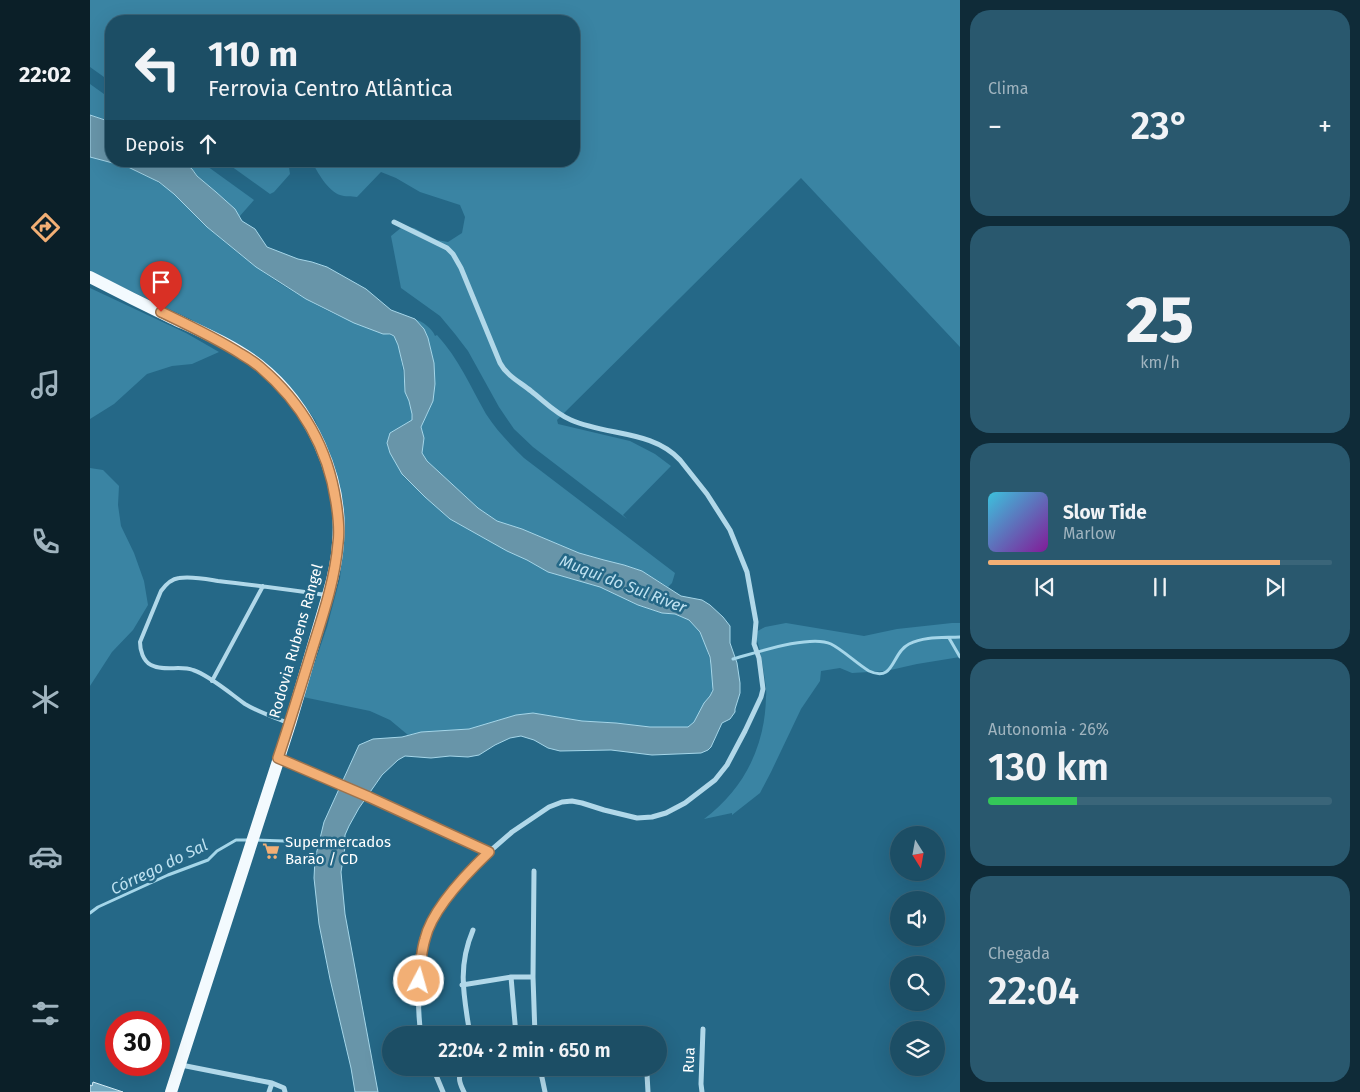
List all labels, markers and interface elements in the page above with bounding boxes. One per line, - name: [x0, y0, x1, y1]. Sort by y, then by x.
- text: 110 m: [208, 33, 298, 75]
- icon: left: [125, 35, 190, 100]
- text: 22:02: [19, 61, 71, 88]
- text: Ferrovia Centro Atlântica: [208, 75, 453, 102]
- text: Clima: [988, 79, 1028, 98]
- text: 23°: [1131, 103, 1189, 149]
- text: −: [988, 110, 1002, 143]
- text: +: [1318, 110, 1332, 143]
- icon: ahead: [194, 130, 222, 158]
- text: Depois: [125, 133, 184, 156]
- icon: directions: [28, 210, 63, 245]
- pin: [140, 261, 182, 312]
- icon: arrive: [147, 268, 175, 296]
- text: 25: [1126, 281, 1194, 359]
- text: km/h: [1140, 353, 1180, 372]
- icon: music: [28, 367, 63, 402]
- text: Slow Tide: [1063, 501, 1147, 524]
- icon: phone: [28, 524, 63, 559]
- text: Marlow: [1063, 524, 1116, 543]
- water label: Muqui do Sul River: [557, 551, 690, 617]
- street label: Rodovia Rubens Rangel: [265, 561, 327, 720]
- icon: previous: [1031, 573, 1059, 601]
- icon: pause: [1146, 573, 1174, 601]
- icon: next: [1261, 573, 1289, 601]
- icon: climate: [28, 682, 63, 717]
- text: Autonomia · 26%: [988, 720, 1109, 739]
- text: 130 km: [988, 744, 1109, 790]
- north arrow: [890, 826, 945, 881]
- map controls: [890, 826, 945, 1076]
- place label: Supermercados Barão / CD: [285, 833, 391, 868]
- water label: Córrego do Sal: [107, 835, 211, 899]
- icon: car: [28, 839, 63, 874]
- supermarket icon: Supermercados Barão / CD: [261, 841, 281, 861]
- button: sound: [890, 891, 945, 946]
- text: Chegada: [988, 944, 1050, 963]
- position arrow: [392, 954, 444, 1006]
- button: search: [890, 956, 945, 1011]
- text: 22:04: [988, 968, 1079, 1014]
- icon: filters: [28, 996, 63, 1031]
- speed limit sign: 30: [105, 1011, 170, 1076]
- button: layers: [890, 1021, 945, 1076]
- text: 22:04 · 2 min · 650 m: [438, 1039, 611, 1062]
- street label: Rua: [679, 1047, 699, 1073]

